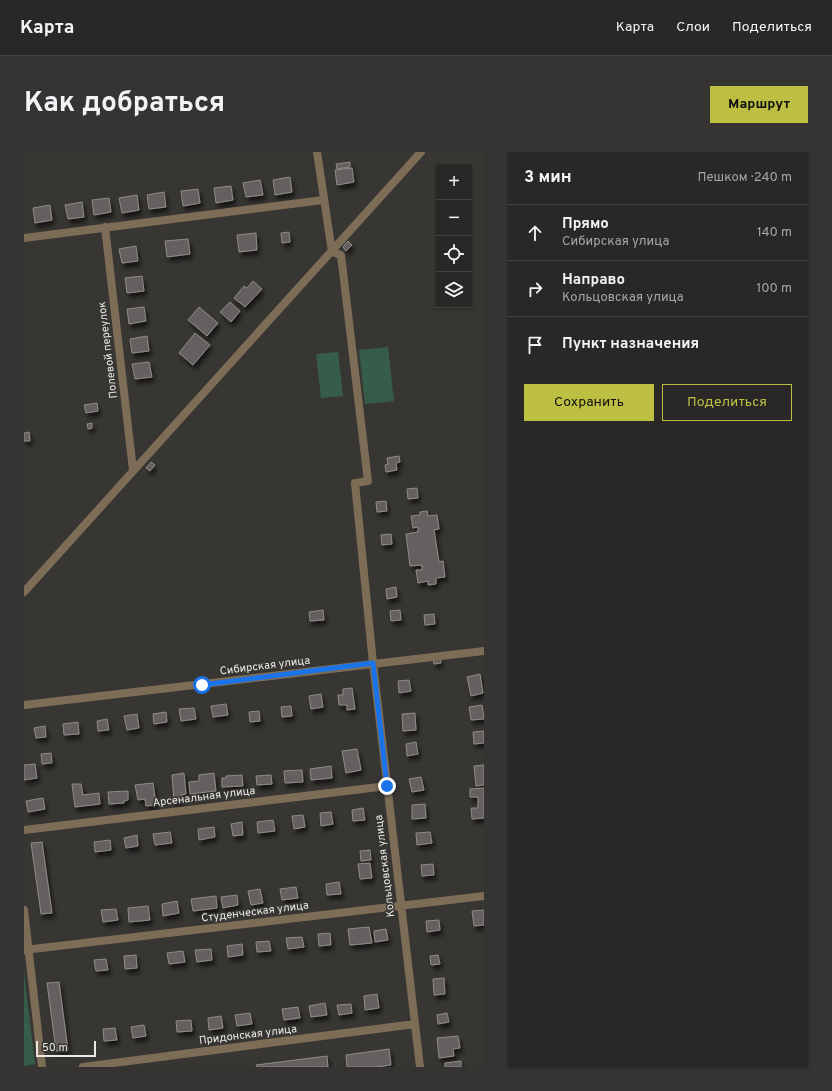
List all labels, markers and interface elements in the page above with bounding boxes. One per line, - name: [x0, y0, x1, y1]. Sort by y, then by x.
- text: Карта: [20, 16, 74, 40]
- text: Карта: [616, 19, 654, 36]
- text: Слои: [676, 19, 710, 36]
- text: Поделиться: [732, 19, 812, 36]
- text: Как добраться: [24, 86, 225, 122]
- button: Маршрут: [710, 86, 808, 123]
- map controls: [436, 164, 472, 308]
- button: +: [436, 164, 472, 200]
- text: 3 мин: [524, 167, 572, 189]
- text: Пешком · 240 m: [697, 170, 792, 186]
- button: −: [436, 200, 472, 236]
- text: Прямо: [562, 215, 609, 234]
- icon: ahead: [524, 222, 546, 244]
- text: 140 m: [757, 225, 792, 241]
- text: Сибирская улица: [562, 234, 669, 250]
- button: locate: [436, 236, 472, 272]
- text: Направо: [562, 271, 625, 290]
- button: layers: [436, 272, 472, 308]
- icon: right: [524, 278, 546, 300]
- text: 100 m: [756, 281, 792, 297]
- text: Кольцовская улица: [562, 290, 684, 306]
- street label: Полевой переулок: [95, 301, 121, 399]
- icon: arrive: [524, 334, 546, 356]
- text: Пункт назначения: [562, 335, 699, 354]
- button: Сохранить: [524, 384, 654, 421]
- button: Поделиться: [662, 384, 792, 421]
- street label: Сибирская улица: [219, 653, 311, 678]
- route start: [193, 676, 211, 694]
- route end: [378, 777, 396, 795]
- street label: Арсенальная улица: [152, 784, 256, 810]
- street label: Кольцовская улица: [372, 814, 398, 918]
- street label: Студенческая улица: [200, 898, 310, 926]
- street label: Придонская улица: [198, 1022, 298, 1048]
- scale bar: [36, 1039, 96, 1058]
- text: 50 m: [42, 1041, 68, 1055]

